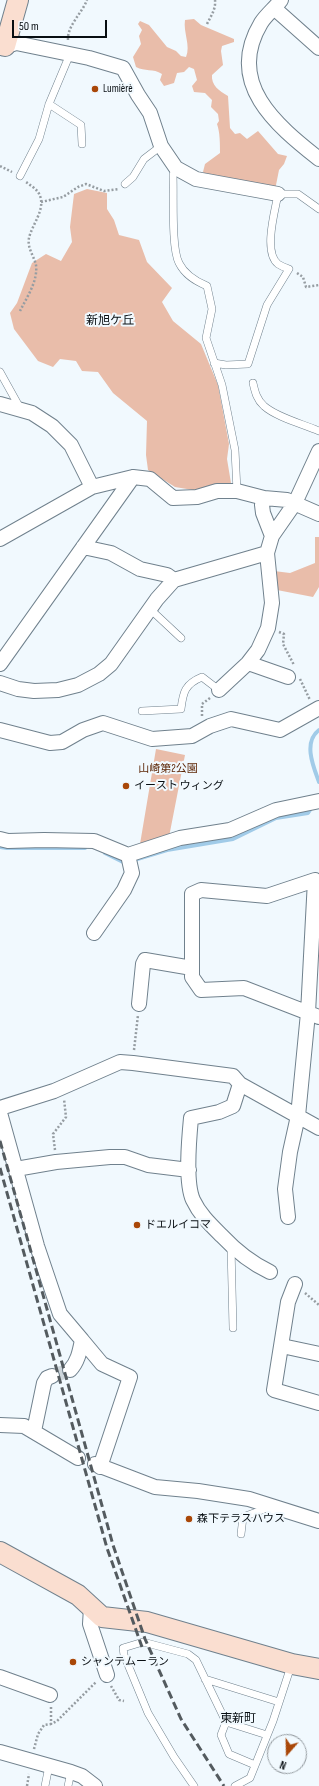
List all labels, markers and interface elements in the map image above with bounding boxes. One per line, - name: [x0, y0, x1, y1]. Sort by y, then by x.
- scale bar: [14, 12, 109, 38]
- text: 50 m: [19, 19, 39, 34]
- place label: Lumièrè: [103, 82, 133, 96]
- marker: Lumièrè: [90, 84, 100, 94]
- district label: 新旭ケ丘: [86, 314, 134, 328]
- park label: 山崎第2公園: [138, 762, 198, 776]
- place label: イースト ウィング: [134, 779, 224, 793]
- marker: イースト ウィング: [121, 781, 131, 791]
- place label: ドエルイコマ: [145, 1218, 211, 1232]
- marker: ドエルイコマ: [132, 1220, 142, 1230]
- place label: 森下テラスハウス: [197, 1512, 285, 1526]
- marker: 森下テラスハウス: [184, 1514, 194, 1524]
- place label: シャンテムーラン: [81, 1655, 169, 1669]
- marker: シャンテムーラン: [68, 1657, 78, 1667]
- district label: 東新町: [220, 1712, 256, 1726]
- north arrow: [267, 1734, 307, 1774]
- text: N: [278, 1758, 288, 1772]

